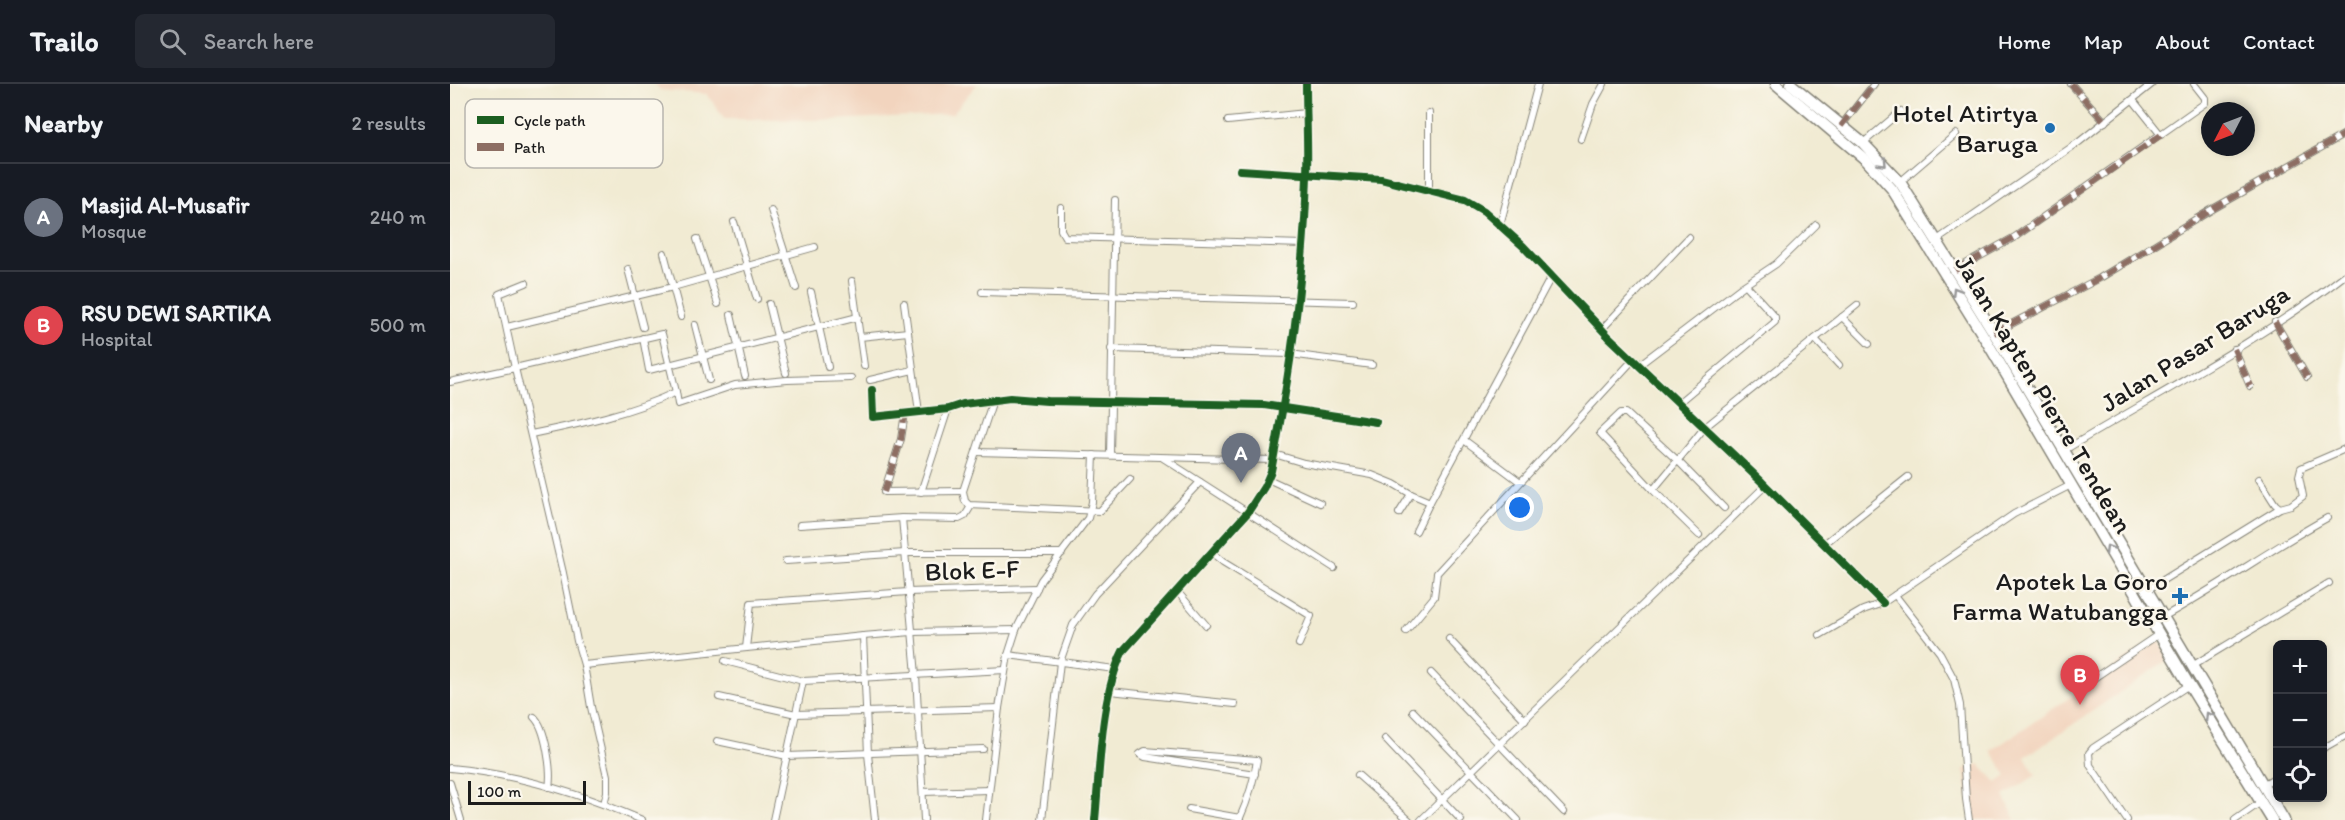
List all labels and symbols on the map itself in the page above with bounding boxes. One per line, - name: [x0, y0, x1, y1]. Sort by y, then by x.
- place label: Hotel Atirtya Baruga: [1893, 97, 2039, 159]
- legend: [465, 99, 663, 168]
- north arrow: [2201, 102, 2255, 156]
- text: Cycle path: [514, 111, 586, 130]
- marker: Hotel Atirtya Baruga: [2043, 121, 2057, 135]
- text: Path: [514, 138, 545, 157]
- one-way arrow: [1876, 156, 1887, 166]
- street label: Jalan Kapten Pierre Tendean: [1948, 249, 2140, 539]
- street label: Jalan Pasar Baruga: [2095, 277, 2296, 419]
- one-way arrow: [1951, 287, 1963, 297]
- pin: A: [1222, 434, 1260, 483]
- your location: [1505, 493, 1534, 522]
- one-way arrow: [2105, 545, 2117, 555]
- street label: Blok E-F: [924, 552, 1021, 588]
- place label: Apotek La Goro Farma Watubangga: [1952, 565, 2168, 627]
- marker: Apotek La Goro Farma Watubangga: [2173, 589, 2187, 603]
- pin: B: [2060, 656, 2100, 705]
- one-way arrow: [2204, 712, 2216, 722]
- scale bar: [468, 778, 586, 806]

